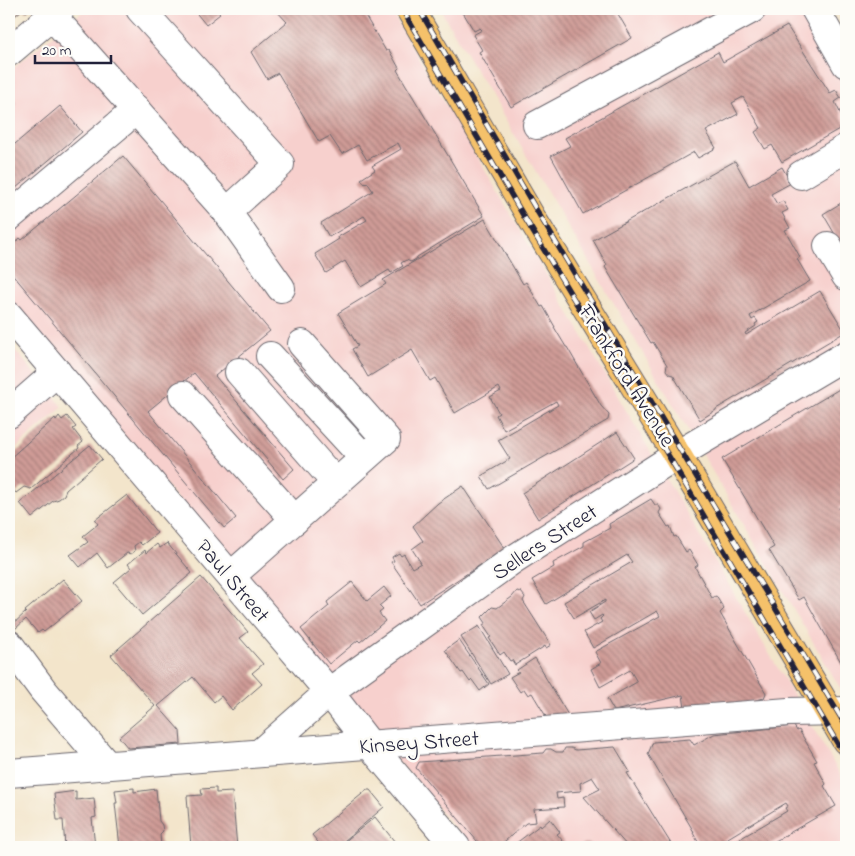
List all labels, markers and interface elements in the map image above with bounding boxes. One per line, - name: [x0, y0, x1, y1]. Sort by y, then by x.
- scale bar: [35, 32, 111, 64]
- text: 20 m: [42, 40, 72, 62]
- street label: Frankford Avenue: [568, 298, 682, 454]
- street label: Sellers Street: [487, 497, 605, 590]
- street label: Paul Street: [187, 533, 277, 631]
- street label: Kinsey Street: [358, 724, 481, 765]

